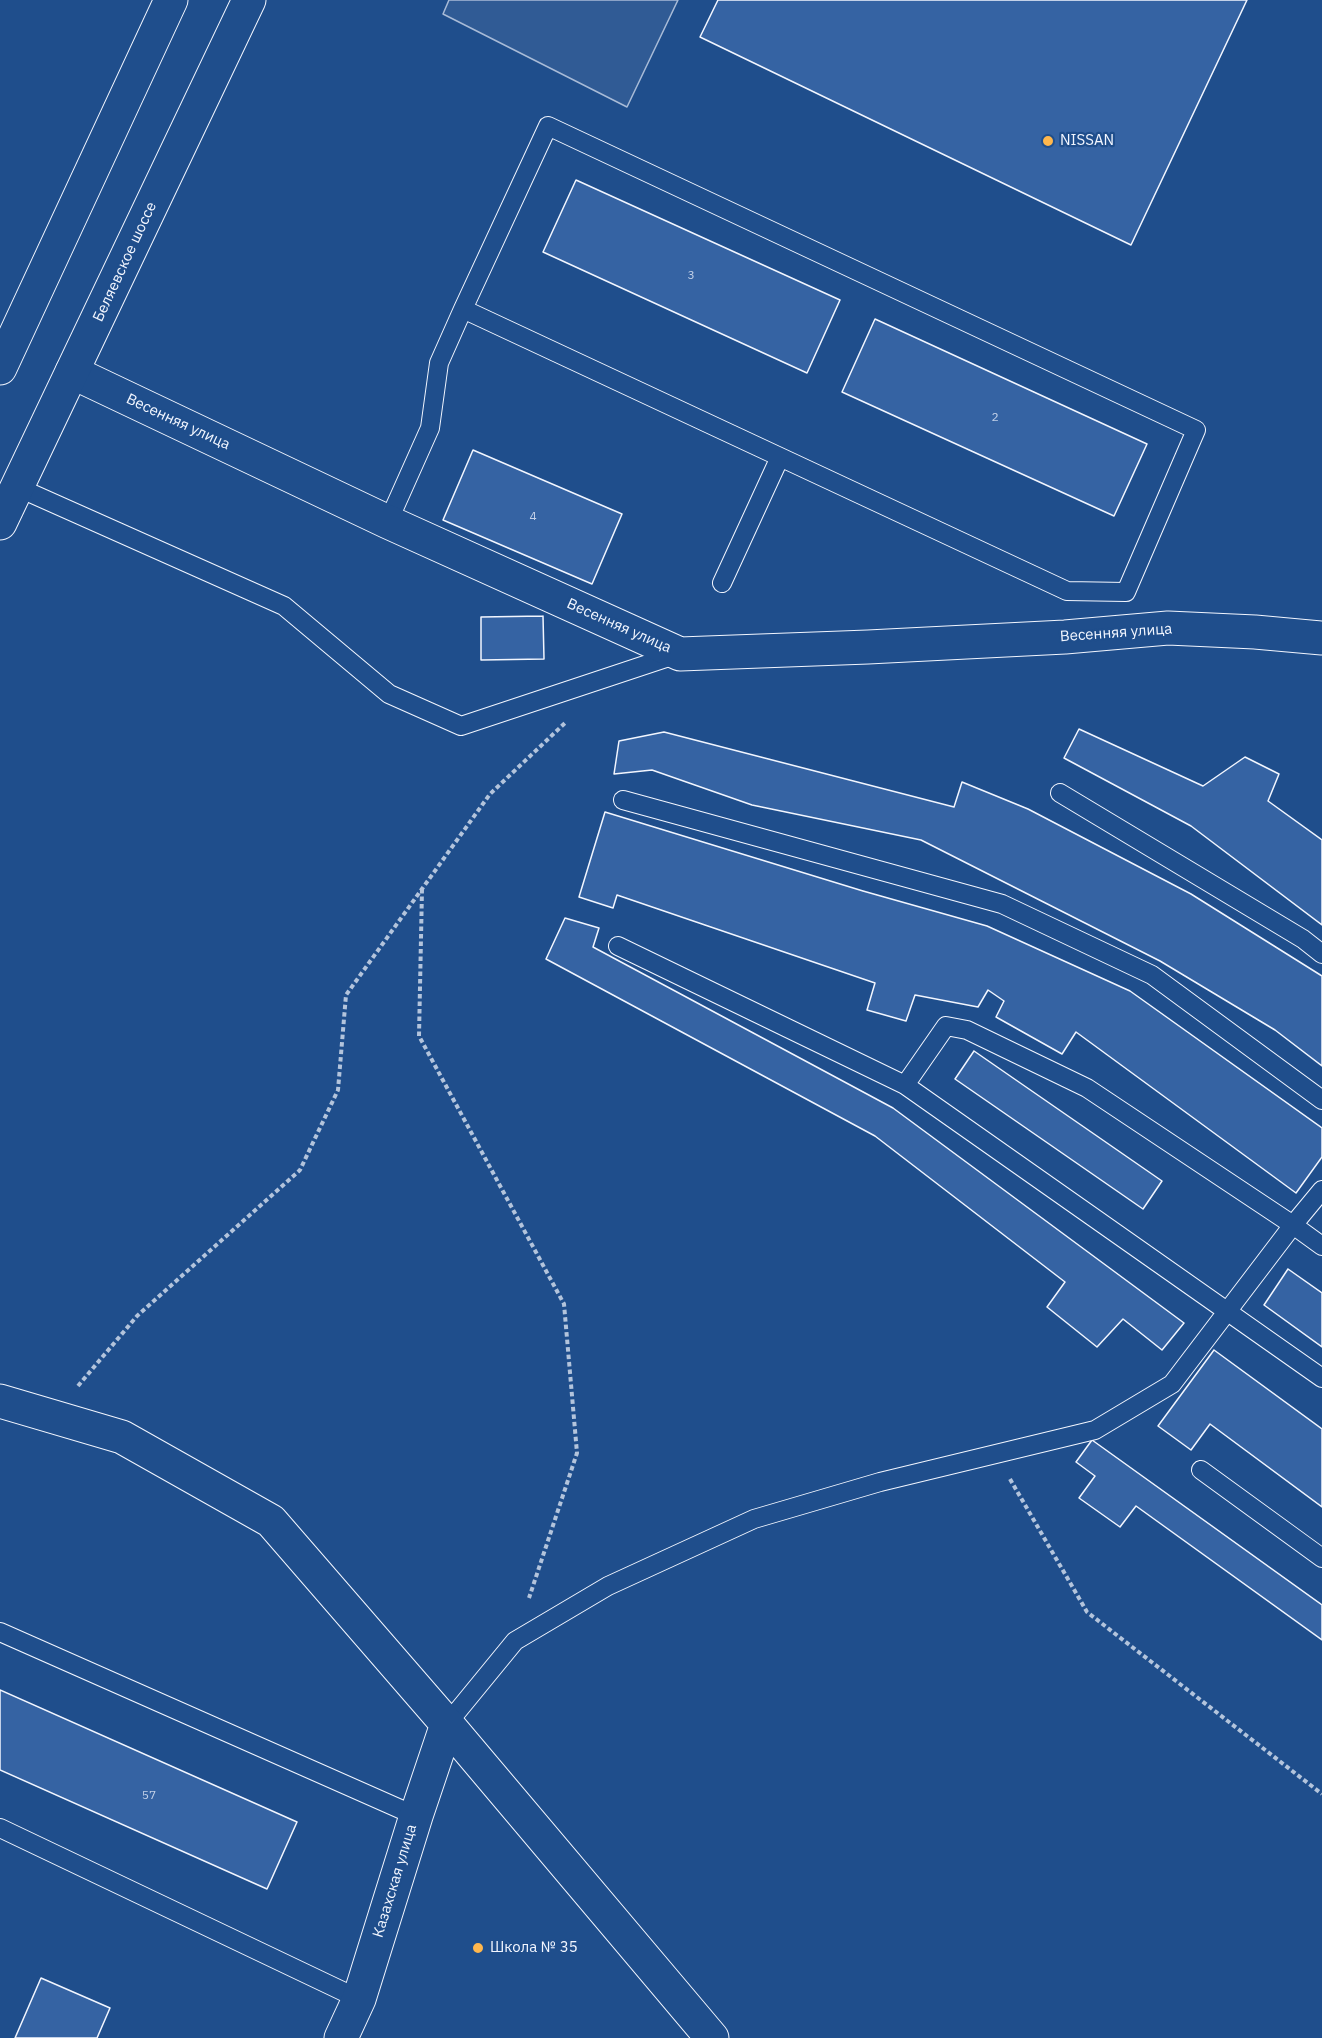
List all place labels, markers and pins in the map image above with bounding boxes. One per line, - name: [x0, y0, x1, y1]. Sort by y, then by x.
- place label: NISSAN: [1060, 132, 1114, 150]
- marker: NISSAN: [1041, 134, 1055, 148]
- place label: Школа № 35: [490, 1939, 578, 1957]
- marker: Школа № 35: [471, 1941, 485, 1955]

